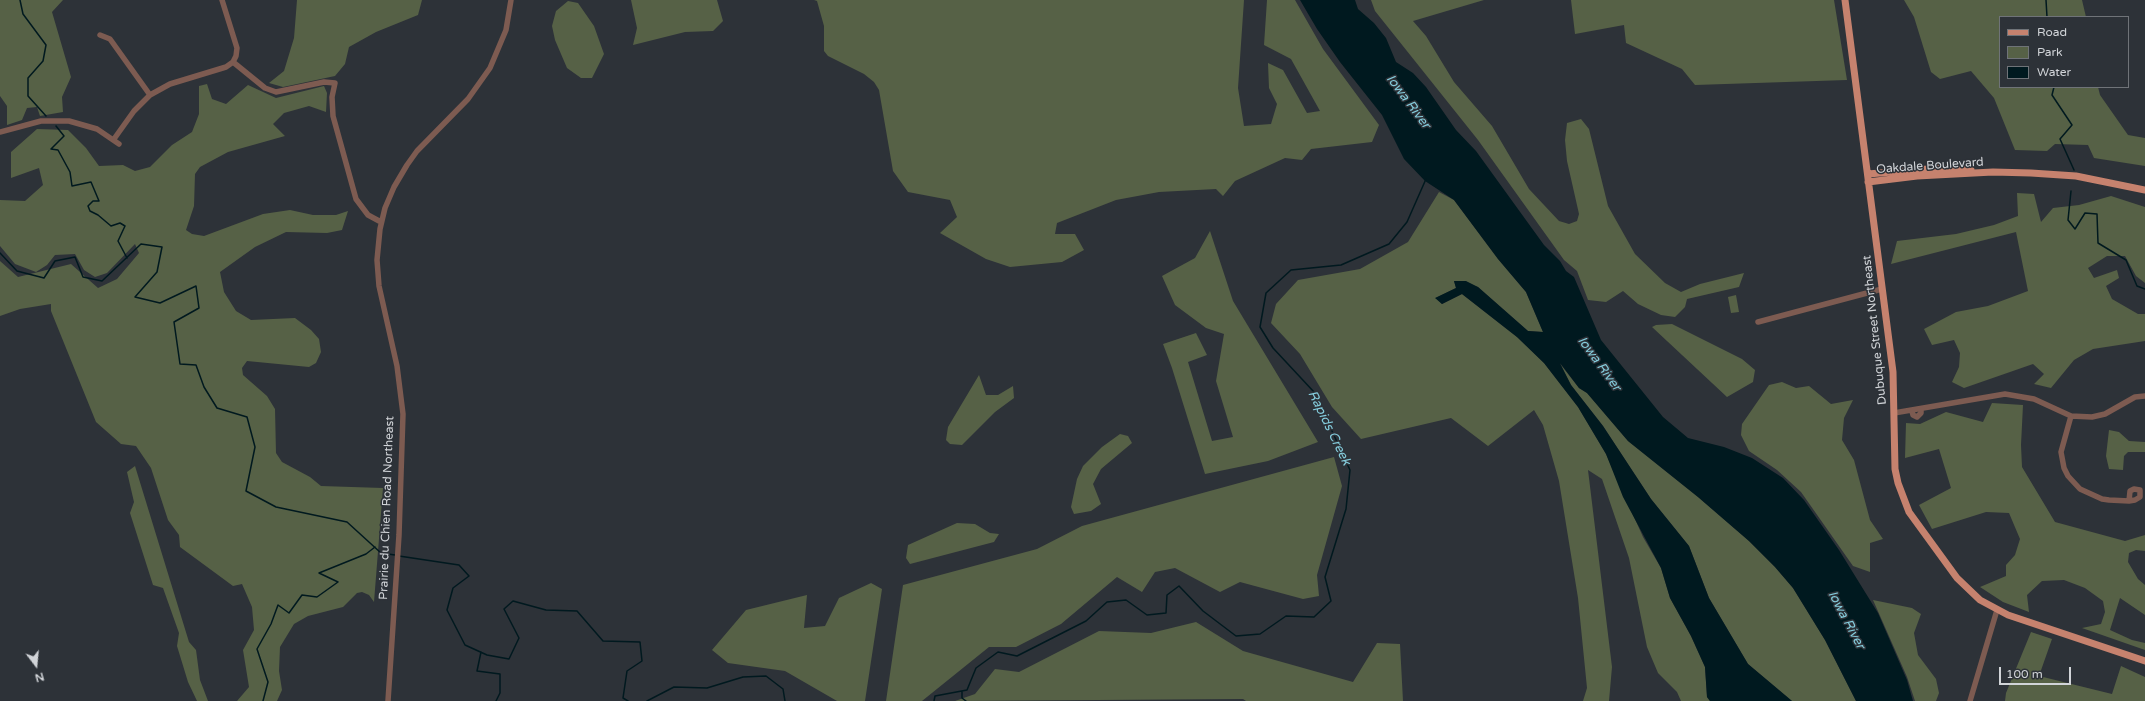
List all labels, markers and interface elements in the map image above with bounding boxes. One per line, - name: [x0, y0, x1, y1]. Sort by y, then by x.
- legend: [1999, 16, 2129, 88]
- text: Road: [2037, 25, 2067, 39]
- text: Park: [2037, 45, 2063, 59]
- text: Water: [2037, 65, 2071, 79]
- water label: Iowa River: [1383, 72, 1433, 132]
- street label: Oakdale Boulevard: [1876, 155, 1984, 177]
- street label: Dubuque Street Northeast: [1860, 254, 1890, 406]
- water label: Iowa River: [1574, 334, 1624, 394]
- water label: Rapids Creek: [1304, 388, 1354, 468]
- street label: Prairie du Chien Road Northeast: [377, 416, 397, 600]
- water label: Iowa River: [1824, 588, 1868, 652]
- north arrow: [16, 645, 56, 685]
- scale bar: [2001, 659, 2073, 685]
- text: 100 m: [2006, 667, 2043, 681]
- text: N: [33, 670, 45, 684]

